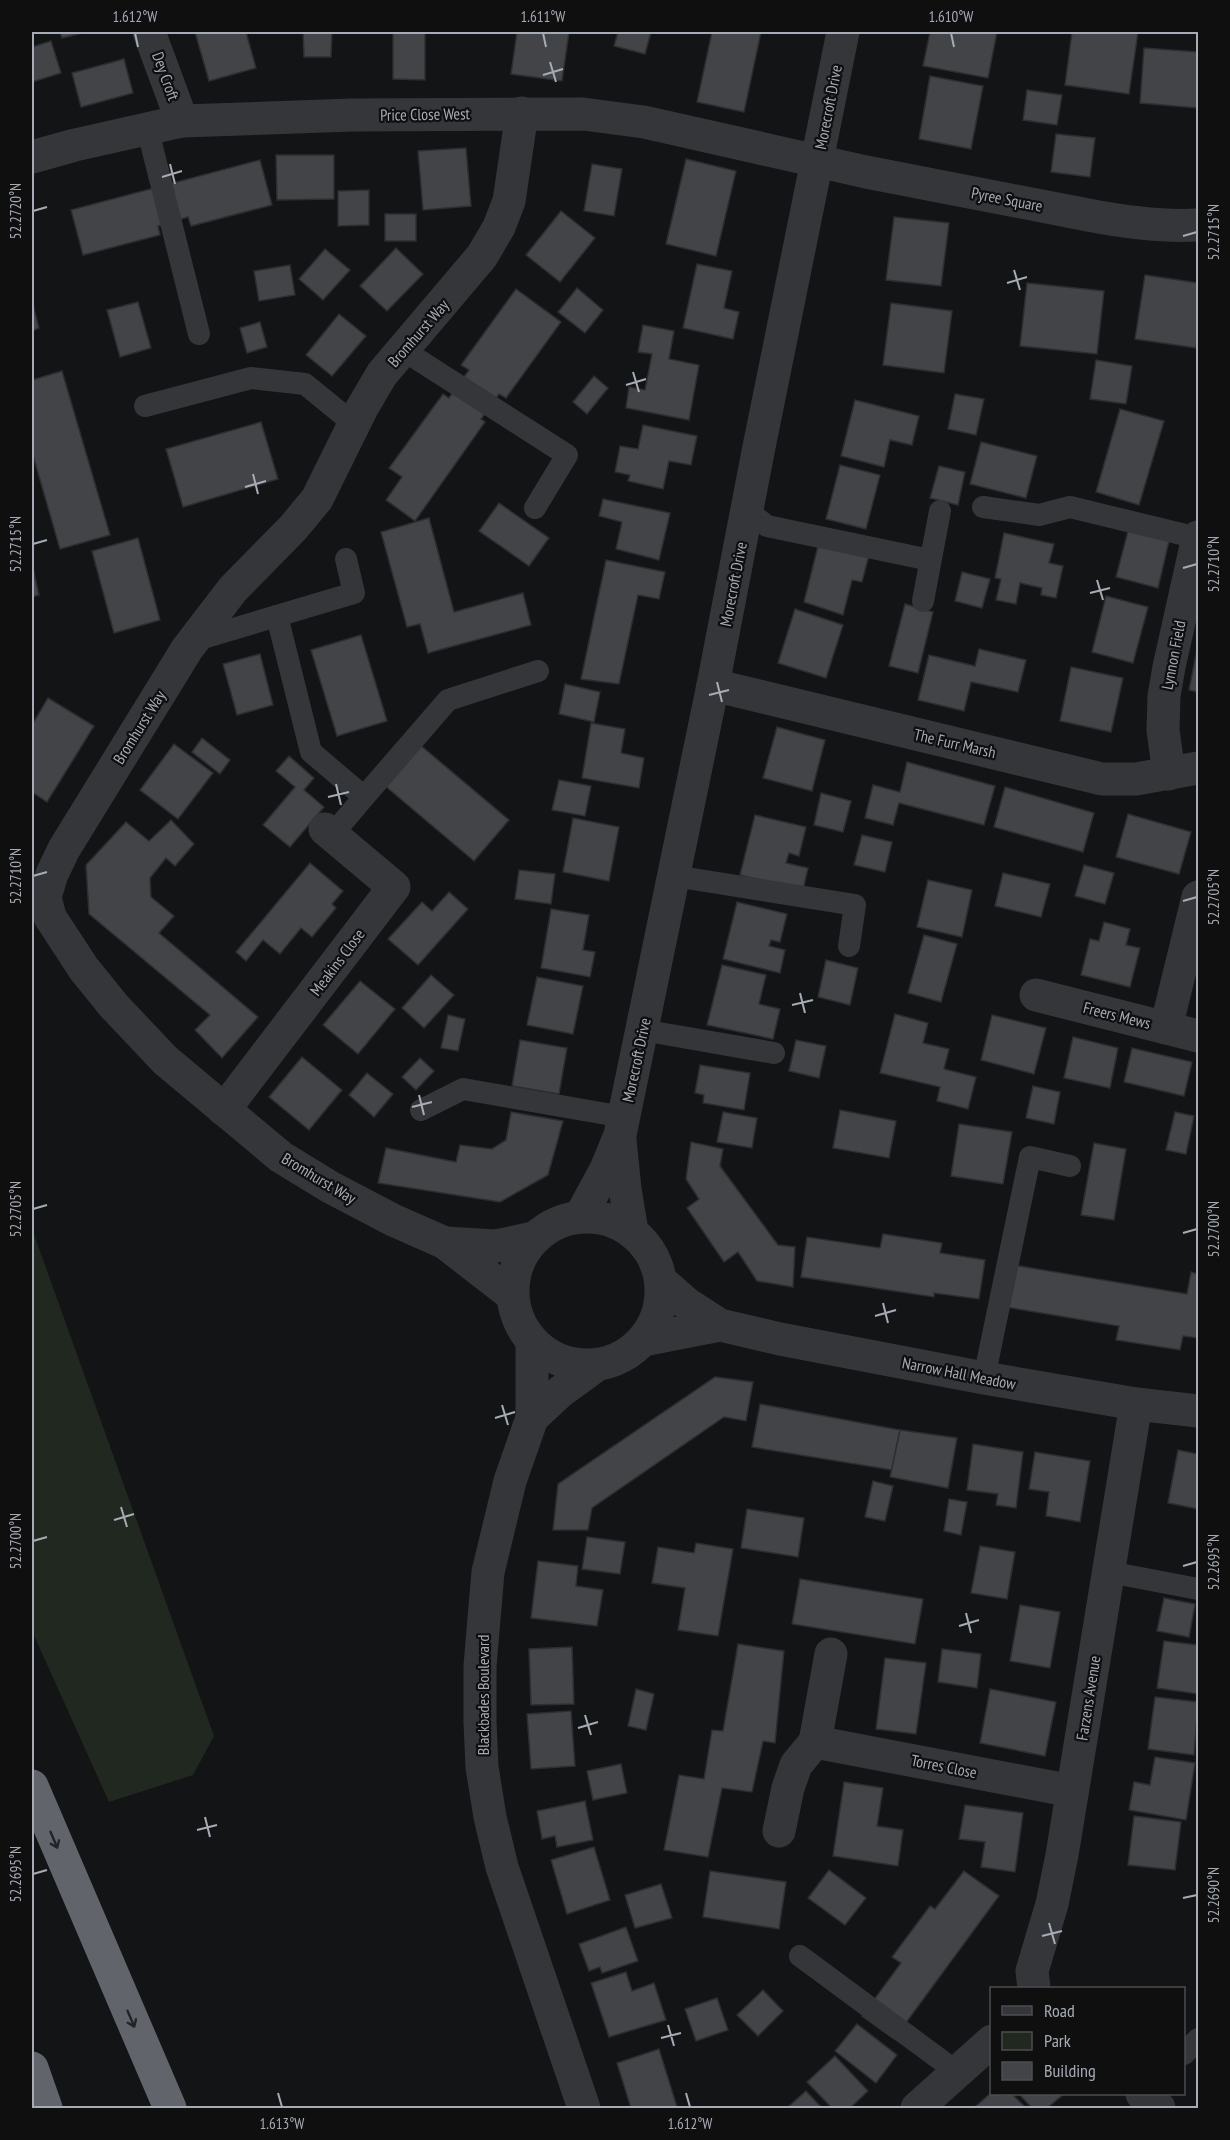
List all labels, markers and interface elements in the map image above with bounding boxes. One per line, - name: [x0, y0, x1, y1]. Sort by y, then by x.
- text: 1.612°W: [113, 7, 157, 26]
- text: 1.611°W: [521, 7, 565, 26]
- text: 1.610°W: [929, 7, 973, 26]
- street label: Dey Croft: [148, 49, 184, 104]
- street label: Morecroft Drive: [810, 63, 846, 151]
- street label: Price Close West: [380, 103, 471, 125]
- street label: Pyree Square: [970, 182, 1044, 216]
- text: 52.2720°N: [6, 183, 25, 239]
- text: 52.2715°N: [1204, 204, 1223, 260]
- street label: Bromhurst Way: [383, 295, 453, 371]
- text: 52.2715°N: [6, 516, 25, 572]
- text: 52.2710°N: [1204, 536, 1223, 592]
- street label: Morecroft Drive: [715, 540, 751, 628]
- street label: Lynnon Field: [1156, 619, 1190, 691]
- street label: Bromhurst Way: [108, 686, 170, 768]
- street label: The Furr Marsh: [912, 724, 998, 762]
- text: 52.2710°N: [6, 848, 25, 904]
- text: 52.2705°N: [1204, 869, 1223, 925]
- street label: Meakins Close: [305, 925, 369, 999]
- street label: Freers Mews: [1081, 997, 1153, 1033]
- street label: Morecroft Drive: [617, 1016, 655, 1104]
- street label: Bromhurst Way: [278, 1148, 360, 1208]
- text: 52.2705°N: [6, 1181, 25, 1237]
- text: 52.2700°N: [1204, 1201, 1223, 1257]
- street label: Narrow Hall Meadow: [901, 1352, 1018, 1394]
- text: 52.2700°N: [6, 1513, 25, 1569]
- text: 52.2695°N: [1204, 1534, 1223, 1590]
- street label: Blackbades Boulevard: [473, 1635, 493, 1755]
- street label: Farzens Avenue: [1071, 1654, 1105, 1742]
- street label: Torres Close: [909, 1750, 979, 1782]
- one-way arrow: [49, 1831, 60, 1849]
- text: 52.2695°N: [6, 1846, 25, 1902]
- text: 52.2690°N: [1204, 1867, 1223, 1923]
- legend: [990, 1987, 1185, 2095]
- text: Road: [1044, 1999, 1075, 2022]
- one-way arrow: [126, 2010, 137, 2028]
- text: Park: [1044, 2029, 1071, 2052]
- text: Building: [1044, 2059, 1096, 2082]
- text: 1.613°W: [260, 2114, 304, 2133]
- text: 1.612°W: [668, 2114, 712, 2133]

